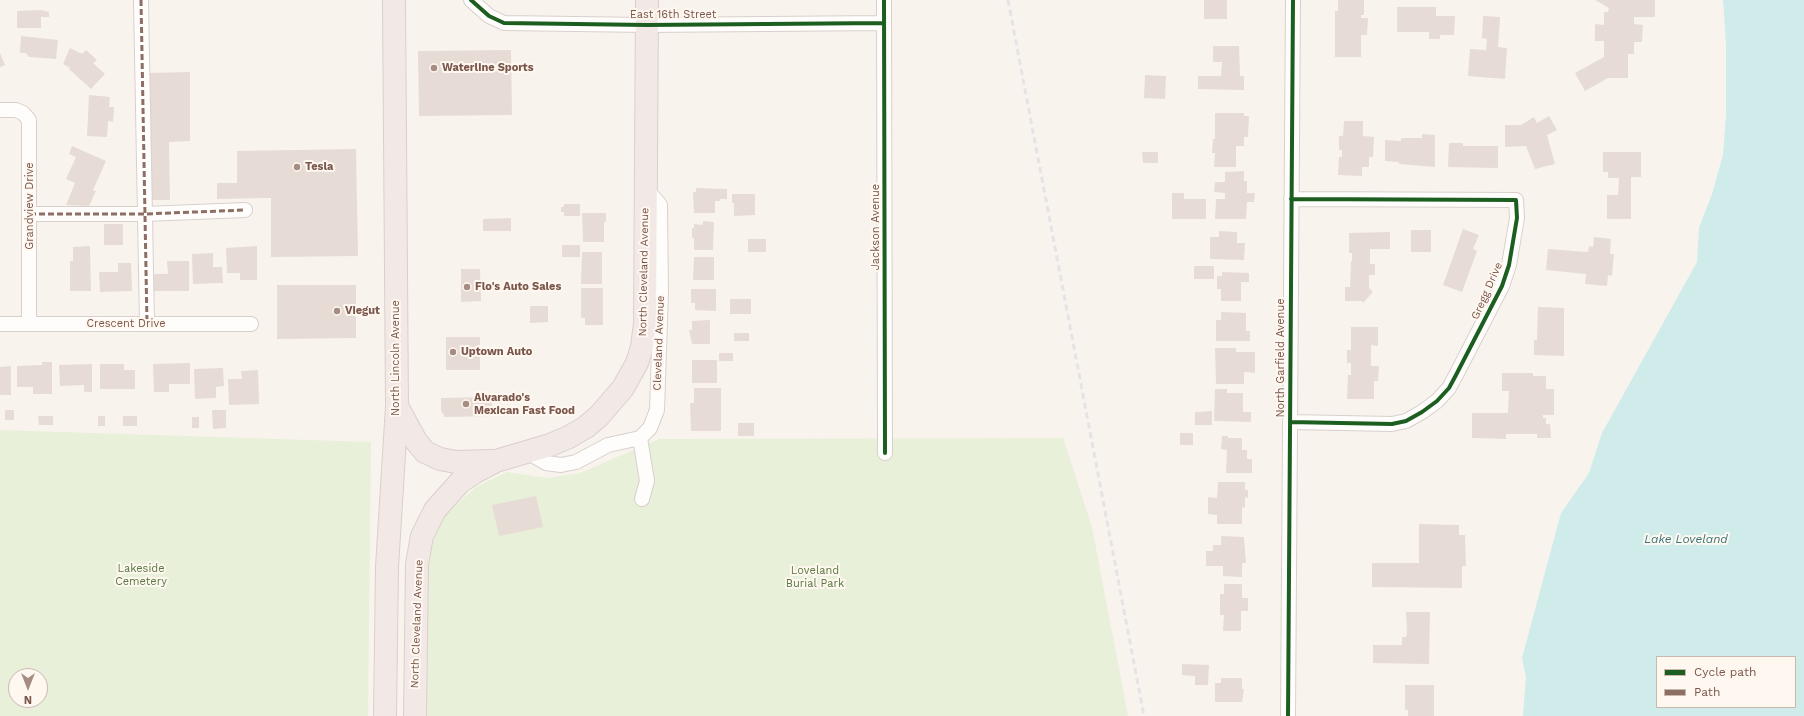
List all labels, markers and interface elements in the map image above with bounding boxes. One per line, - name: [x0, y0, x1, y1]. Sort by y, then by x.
- street label: East 16th Street: [630, 8, 716, 22]
- place label: Waterline Sports: [442, 61, 534, 75]
- marker: Waterline Sports: [429, 63, 439, 73]
- place label: Tesla: [305, 160, 333, 174]
- street label: Grandview Drive: [23, 162, 37, 250]
- marker: Tesla: [292, 162, 302, 172]
- street label: Jackson Avenue: [869, 184, 883, 270]
- street label: North Cleveland Avenue: [636, 207, 652, 337]
- street label: Gregg Drive: [1468, 260, 1506, 322]
- place label: Flo's Auto Sales: [475, 280, 561, 294]
- marker: Flo's Auto Sales: [462, 282, 472, 292]
- street label: Cleveland Avenue: [651, 295, 667, 391]
- street label: North Garfield Avenue: [1274, 298, 1288, 418]
- street label: North Lincoln Avenue: [389, 300, 403, 416]
- place label: Viegut: [345, 304, 380, 318]
- marker: Viegut: [332, 306, 342, 316]
- street label: Crescent Drive: [87, 317, 165, 331]
- place label: Uptown Auto: [461, 345, 532, 359]
- marker: Uptown Auto: [448, 347, 458, 357]
- place label: Alvarado's Mexican Fast Food: [474, 391, 575, 417]
- marker: Alvarado's Mexican Fast Food: [461, 399, 471, 409]
- water label: Lake Loveland: [1644, 532, 1728, 546]
- street label: North Cleveland Avenue: [408, 559, 426, 689]
- park label: Lakeside Cemetery: [115, 562, 167, 588]
- park label: Loveland Burial Park: [786, 564, 844, 590]
- legend: [1656, 656, 1796, 708]
- text: Cycle path: [1694, 665, 1756, 679]
- north arrow: [8, 668, 48, 708]
- text: Path: [1694, 685, 1720, 699]
- text: N: [24, 693, 32, 706]

